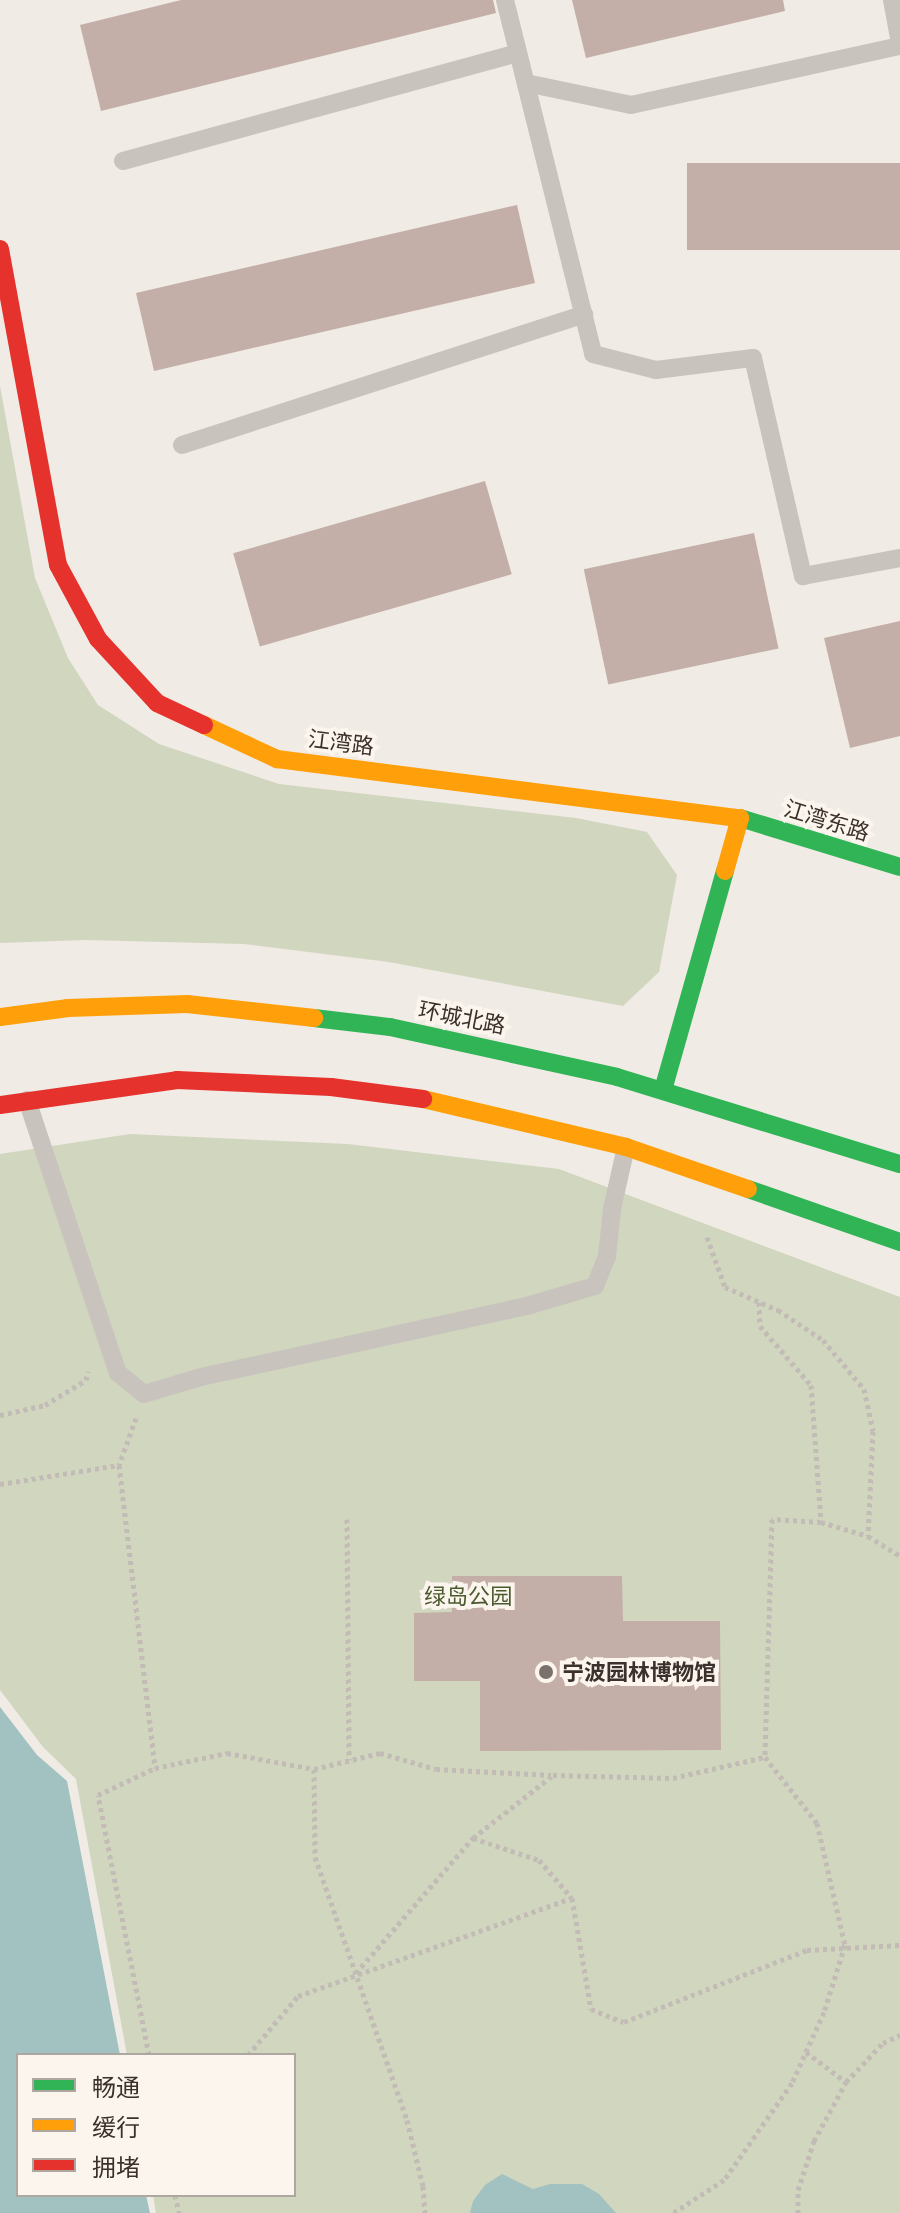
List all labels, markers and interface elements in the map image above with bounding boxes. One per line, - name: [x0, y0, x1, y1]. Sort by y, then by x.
- street label: 江湾路: [307, 725, 375, 759]
- street label: 江湾东路: [781, 795, 873, 845]
- street label: 环城北路: [416, 996, 508, 1038]
- park label: 绿岛公园: [424, 1583, 512, 1609]
- place label: 宁波园林博物馆: [562, 1659, 716, 1685]
- marker: 宁波园林博物馆: [537, 1663, 555, 1681]
- legend: [16, 2053, 296, 2197]
- text: 畅通: [92, 2072, 140, 2101]
- text: 缓行: [92, 2112, 140, 2141]
- text: 拥堵: [92, 2152, 140, 2181]

